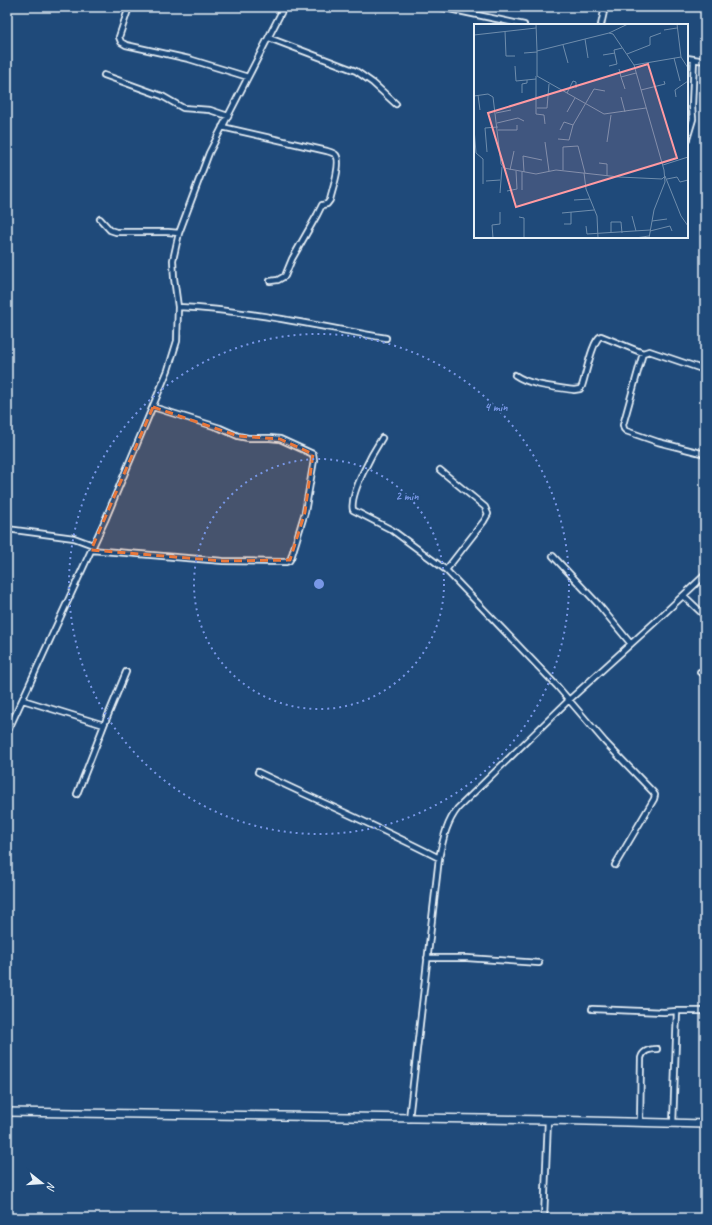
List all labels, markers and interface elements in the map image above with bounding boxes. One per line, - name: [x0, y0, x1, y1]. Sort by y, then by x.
- inset map: [474, 24, 688, 238]
- text: 4 min: [485, 399, 508, 415]
- text: 2 min: [396, 488, 419, 504]
- centre of rings: [312, 577, 326, 591]
- north arrow: [22, 1163, 62, 1203]
- text: N: [43, 1181, 59, 1193]

